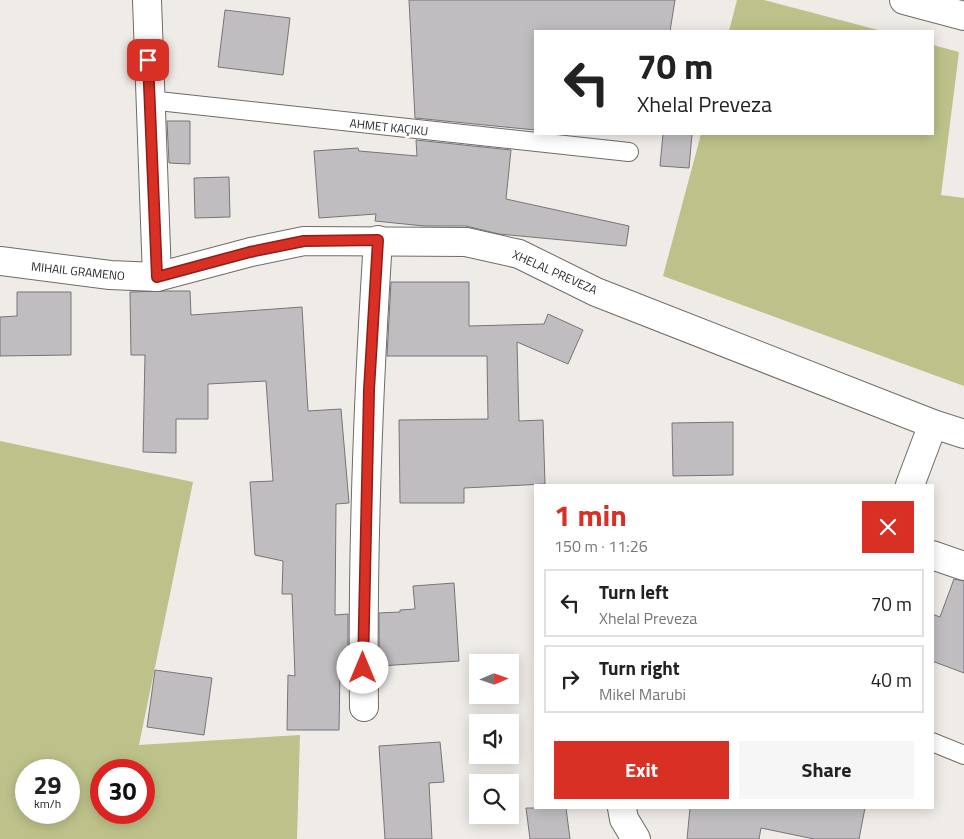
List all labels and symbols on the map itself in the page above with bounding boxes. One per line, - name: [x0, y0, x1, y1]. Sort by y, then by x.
- pin: [127, 39, 169, 81]
- street label: AHMET KAÇIKU: [349, 113, 429, 141]
- street label: XHELAL PREVEZA: [510, 245, 600, 299]
- street label: MIHAIL GRAMENO: [30, 257, 126, 285]
- position arrow: [336, 641, 388, 693]
- north arrow: [469, 654, 519, 704]
- speed limit sign: 30: [90, 759, 155, 824]

